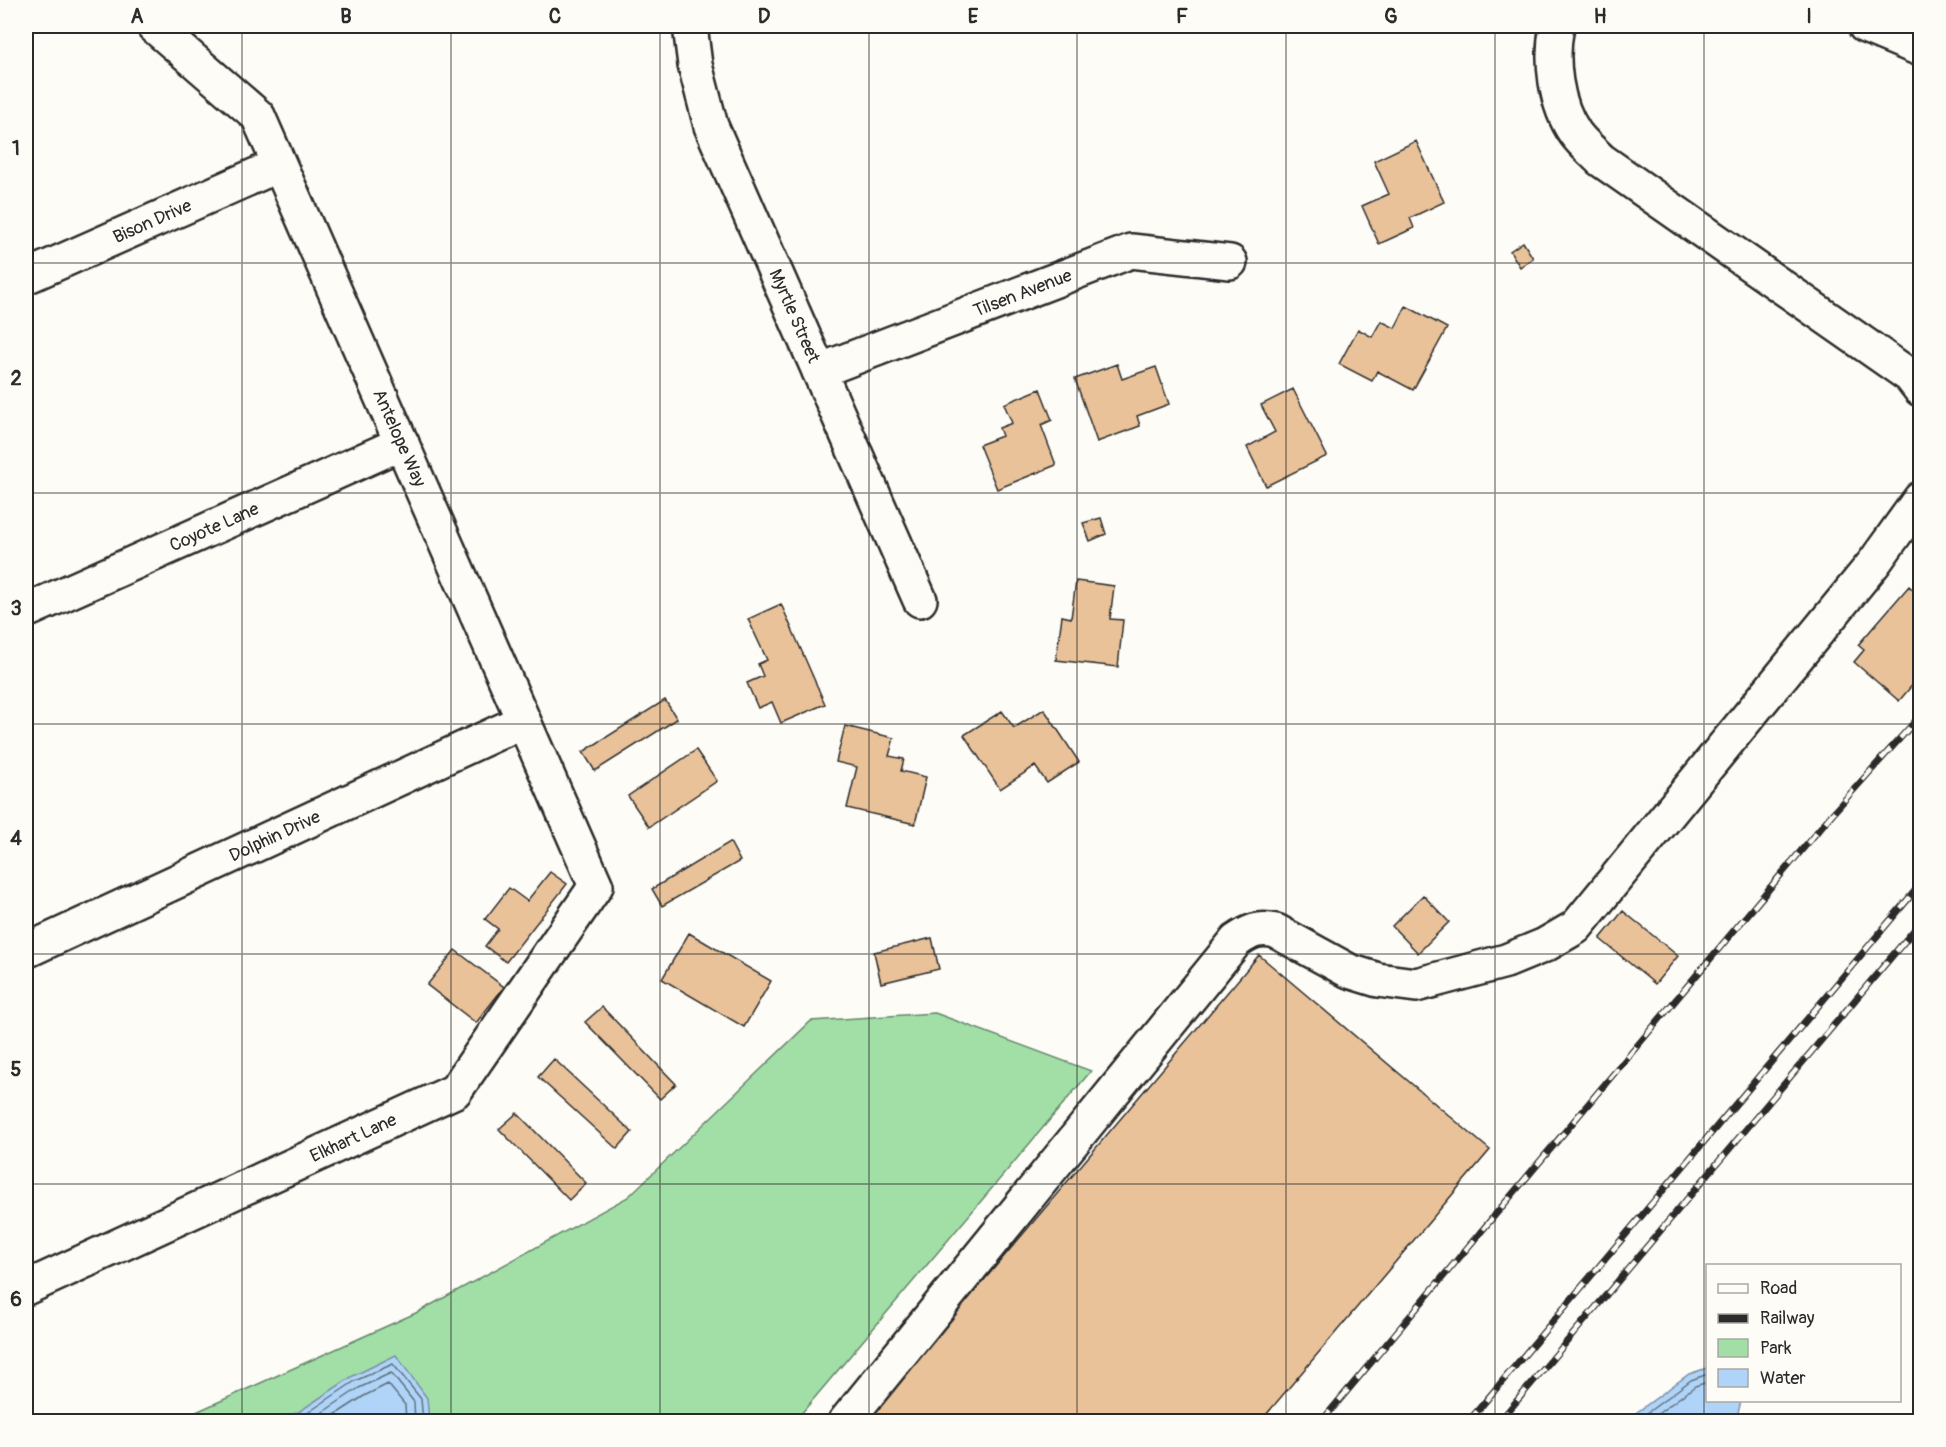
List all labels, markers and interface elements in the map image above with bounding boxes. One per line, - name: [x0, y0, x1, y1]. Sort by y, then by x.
- text: A: [131, 4, 144, 29]
- text: B: [340, 4, 352, 29]
- text: C: [549, 4, 561, 29]
- text: D: [758, 4, 771, 29]
- text: E: [968, 4, 979, 29]
- text: F: [1176, 4, 1188, 29]
- text: G: [1384, 4, 1398, 29]
- text: H: [1594, 4, 1607, 29]
- text: I: [1806, 4, 1812, 29]
- text: 1: [12, 136, 20, 161]
- street label: Bison Drive: [109, 194, 195, 249]
- street label: Tilsen Avenue: [970, 263, 1075, 322]
- street label: Myrtle Street: [764, 265, 826, 367]
- text: 2: [10, 366, 22, 391]
- street label: Antelope Way: [367, 386, 431, 491]
- street label: Coyote Lane: [166, 497, 262, 557]
- text: 3: [10, 596, 22, 621]
- street label: Dolphin Drive: [225, 805, 324, 867]
- text: 4: [10, 826, 22, 851]
- text: 5: [11, 1057, 22, 1082]
- street label: Elkhart Lane: [306, 1108, 400, 1168]
- legend: [1706, 1264, 1901, 1402]
- text: Road: [1760, 1277, 1797, 1300]
- text: 6: [10, 1287, 22, 1312]
- text: Railway: [1760, 1307, 1815, 1330]
- text: Park: [1760, 1337, 1792, 1360]
- text: Water: [1760, 1367, 1806, 1390]

